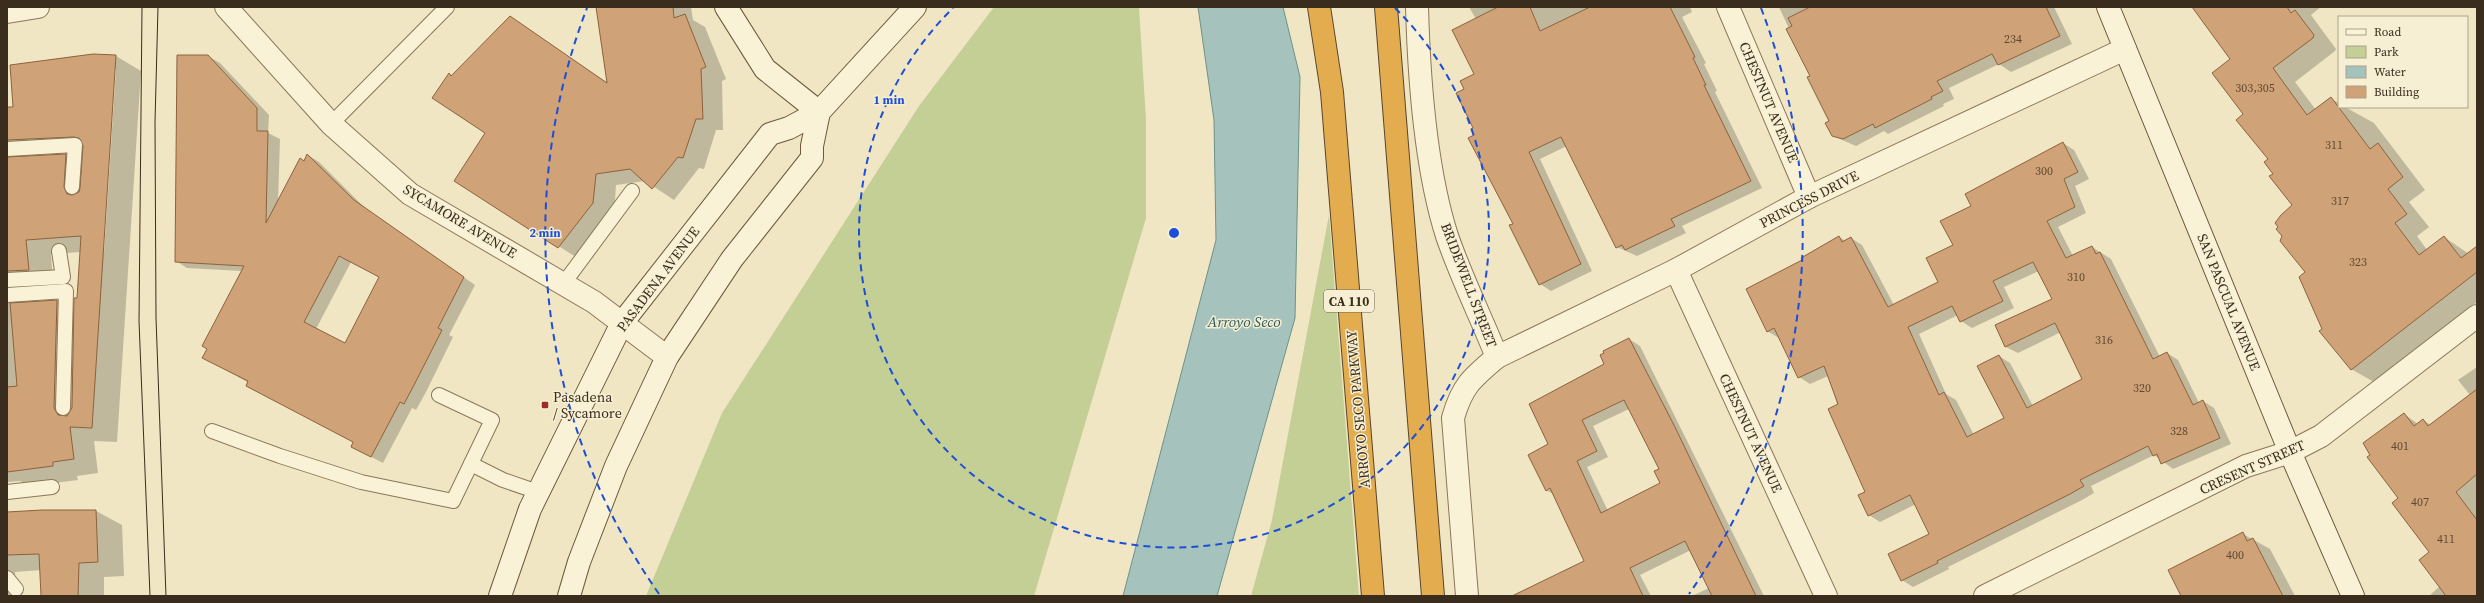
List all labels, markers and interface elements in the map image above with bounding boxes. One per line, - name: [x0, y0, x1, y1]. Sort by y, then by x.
- legend: [2338, 16, 2468, 108]
- text: Road: [2374, 24, 2401, 40]
- house number: 234: [2004, 31, 2022, 47]
- street label: CHESTNUT AVENUE: [1735, 39, 1803, 165]
- text: Park: [2374, 44, 2399, 60]
- text: Water: [2374, 64, 2406, 80]
- house number: 303,305: [2235, 80, 2275, 96]
- text: Building: [2374, 84, 2419, 100]
- text: 1 min: [873, 92, 905, 108]
- house number: 311: [2325, 137, 2343, 153]
- house number: 300: [2035, 163, 2053, 179]
- street label: PRINCESS DRIVE: [1756, 165, 1862, 233]
- street label: SYCAMORE AVENUE: [399, 179, 521, 263]
- house number: 317: [2331, 193, 2349, 209]
- street label: BRIDEWELL STREET: [1436, 220, 1502, 351]
- street label: PASADENA AVENUE: [612, 222, 704, 336]
- text: 2 min: [529, 225, 561, 241]
- centre of rings: [1167, 226, 1181, 240]
- street label: SAN PASCUAL AVENUE: [2192, 231, 2266, 373]
- house number: 323: [2349, 254, 2367, 270]
- house number: 310: [2067, 269, 2085, 285]
- road number: CA 110: [1324, 290, 1374, 312]
- water label: Arroyo Seco: [1206, 311, 1281, 332]
- street label: ARROYO SECO PARKWAY: [1341, 329, 1375, 489]
- house number: 316: [2095, 332, 2113, 348]
- street label: CHESTNUT AVENUE: [1715, 370, 1787, 496]
- house number: 320: [2133, 380, 2151, 396]
- place label: Pasadena / Sycamore: [553, 387, 622, 423]
- marker: Pasadena / Sycamore: [540, 400, 550, 410]
- house number: 328: [2170, 423, 2188, 439]
- street label: CRESENT STREET: [2196, 435, 2308, 499]
- house number: 401: [2391, 438, 2409, 454]
- house number: 407: [2411, 494, 2429, 510]
- house number: 411: [2437, 531, 2455, 547]
- house number: 400: [2226, 547, 2244, 563]

